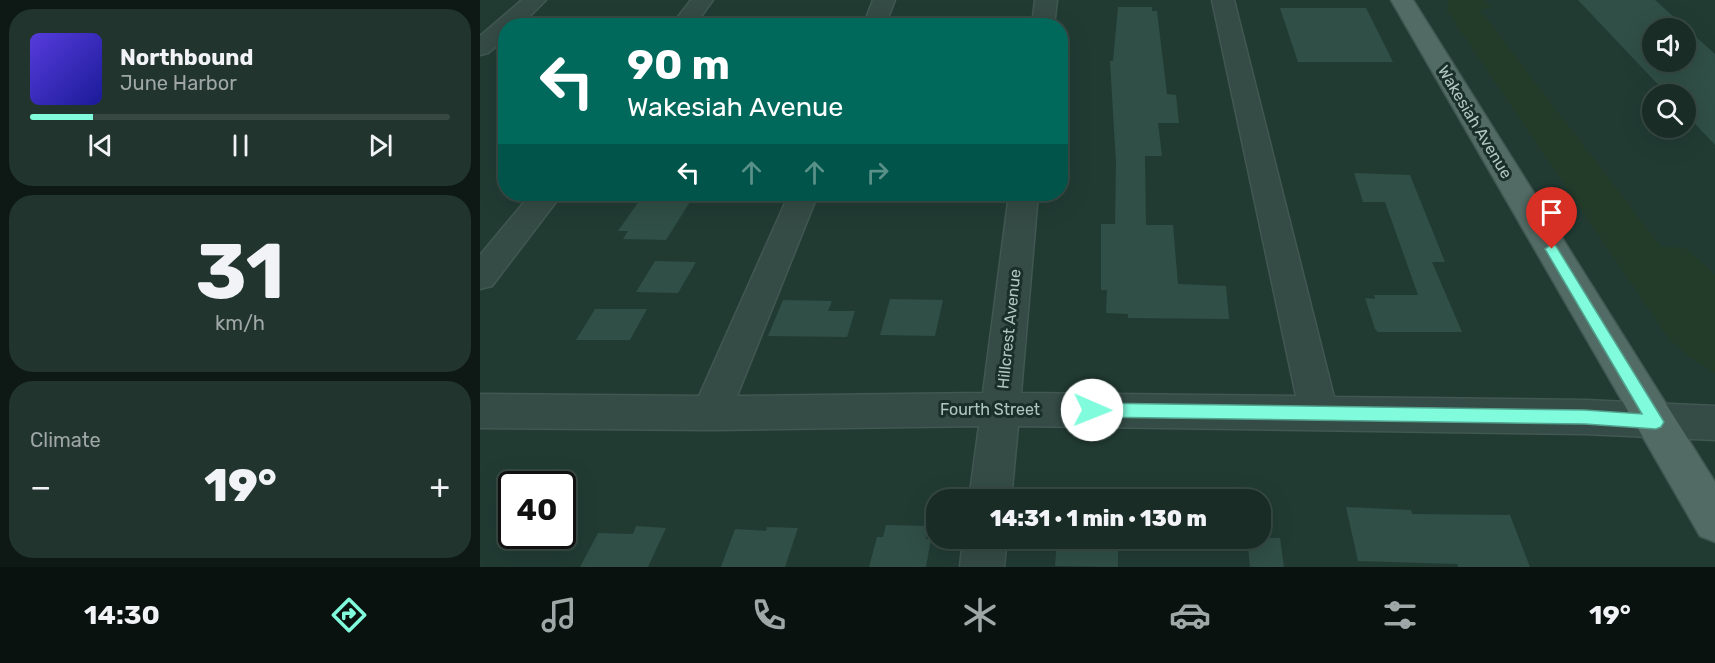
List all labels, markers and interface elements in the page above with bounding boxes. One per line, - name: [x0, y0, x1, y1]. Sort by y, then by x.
- map controls: [1642, 18, 1696, 138]
- button: sound: [1642, 18, 1696, 72]
- text: 90 m: [627, 40, 730, 90]
- icon: left: [528, 42, 606, 120]
- text: Northbound: [120, 44, 253, 71]
- street label: Wakesiah Avenue: [1434, 62, 1516, 182]
- text: June Harbor: [120, 71, 237, 95]
- button: search: [1642, 84, 1696, 138]
- text: Wakesiah Avenue: [627, 91, 843, 123]
- icon: previous: [84, 129, 117, 162]
- icon: pause: [224, 129, 257, 162]
- icon: next: [364, 129, 397, 162]
- icon: left: [672, 156, 705, 189]
- icon: ahead: [735, 156, 768, 189]
- icon: ahead: [798, 156, 831, 189]
- icon: right: [861, 156, 894, 189]
- pin: [1526, 187, 1577, 249]
- icon: arrive: [1535, 196, 1568, 229]
- text: 31: [195, 225, 285, 318]
- street label: Hillcrest Avenue: [993, 268, 1025, 390]
- text: km/h: [215, 311, 265, 335]
- position arrow: [1060, 378, 1124, 442]
- street label: Fourth Street: [940, 400, 1040, 419]
- text: Climate: [30, 428, 101, 452]
- text: 19°: [204, 459, 277, 512]
- text: −: [30, 467, 51, 506]
- text: +: [429, 467, 450, 506]
- speed limit sign: 40: [498, 471, 576, 549]
- text: 14:31 · 1 min · 130 m: [990, 505, 1207, 532]
- icon: directions: [328, 594, 370, 636]
- icon: music: [538, 594, 580, 636]
- icon: phone: [748, 594, 790, 636]
- icon: climate: [959, 594, 1001, 636]
- icon: car: [1169, 594, 1211, 636]
- icon: filters: [1379, 594, 1421, 636]
- text: 14:30: [84, 599, 160, 631]
- text: 19°: [1589, 599, 1631, 631]

